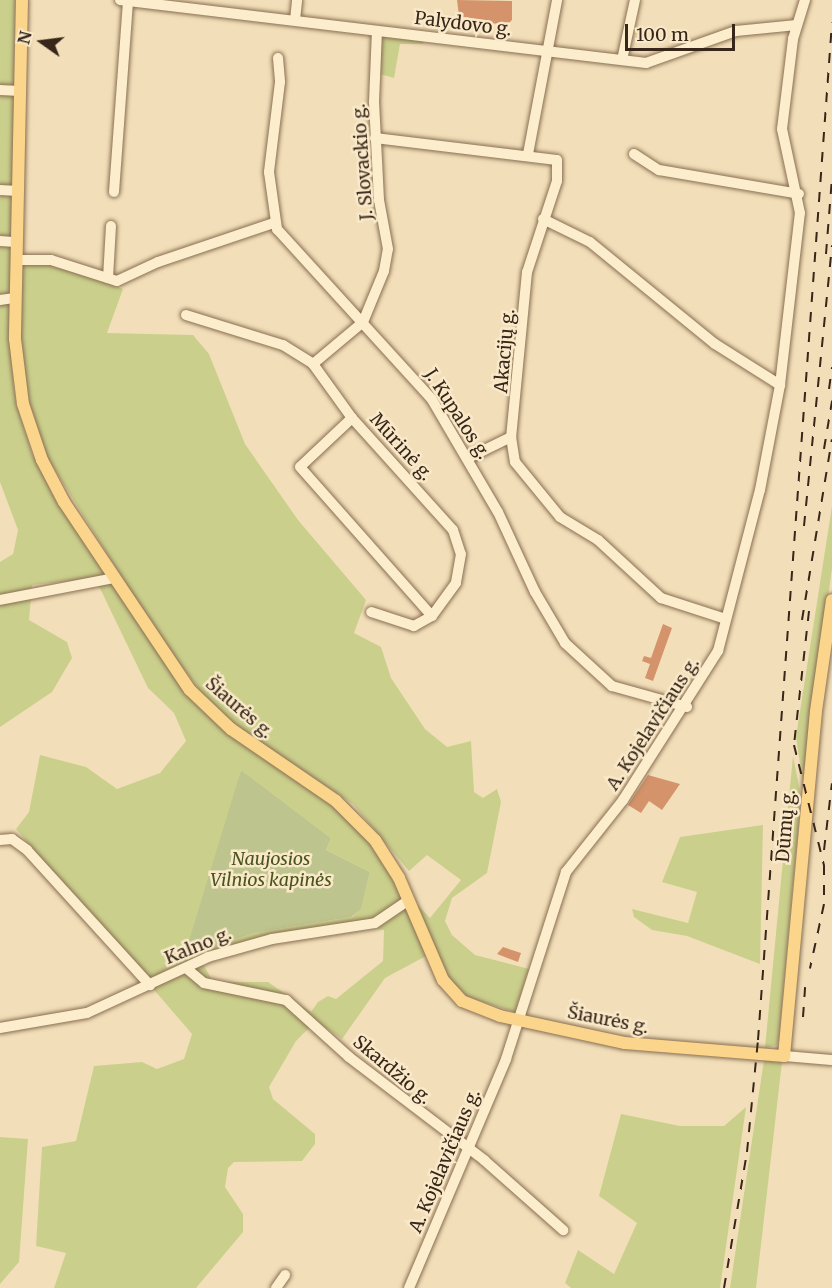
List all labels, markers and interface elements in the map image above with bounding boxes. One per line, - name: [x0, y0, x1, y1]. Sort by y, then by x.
- street label: Palydovo g.: [413, 7, 513, 41]
- north arrow: [12, 12, 72, 72]
- scale bar: [628, 12, 738, 50]
- text: 100 m: [636, 23, 689, 46]
- text: N: [13, 29, 36, 46]
- street label: J. Slovackio g.: [348, 103, 378, 221]
- street label: Akacijų g.: [491, 308, 519, 394]
- street label: J. Kupalos g.: [420, 365, 494, 463]
- street label: Mūrinė g.: [365, 409, 437, 485]
- street label: A. Kojelavičiaus g.: [602, 654, 704, 794]
- street label: Šiaurės g.: [201, 673, 277, 743]
- street label: Dūmų g.: [772, 789, 800, 863]
- park label: Naujosios Vilnios kapinės: [210, 849, 332, 892]
- street label: Kalno g.: [161, 923, 235, 969]
- street label: Šiaurės g.: [566, 1002, 650, 1038]
- street label: Skardžio g.: [348, 1031, 436, 1109]
- street label: A. Kojelavičiaus g.: [405, 1086, 485, 1236]

